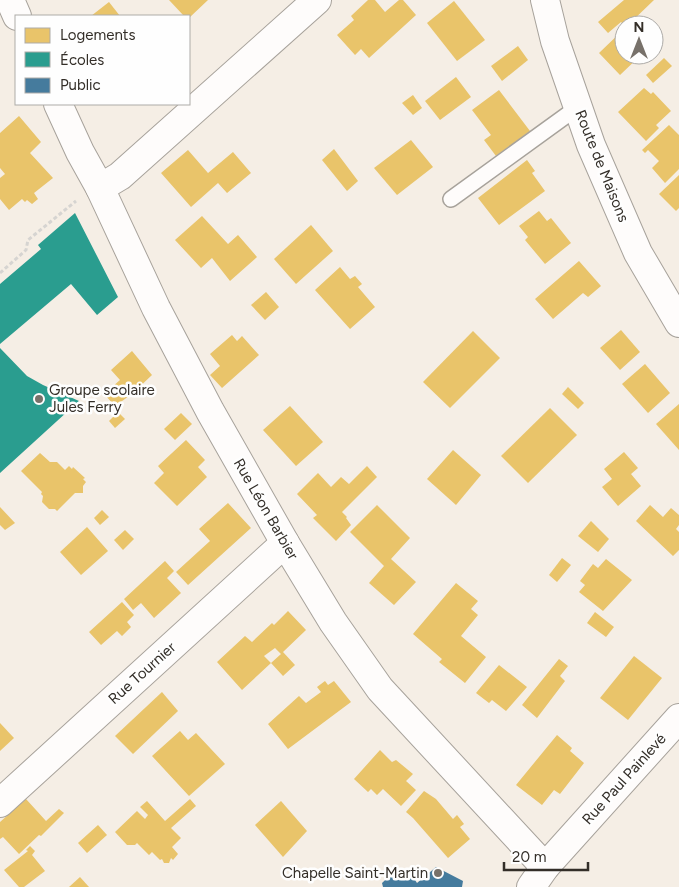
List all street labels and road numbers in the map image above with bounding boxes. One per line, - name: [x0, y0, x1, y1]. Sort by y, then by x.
- street label: Route de Maisons: [571, 107, 633, 225]
- street label: Rue Léon Barbier: [230, 455, 302, 563]
- street label: Rue Tournier: [105, 638, 179, 708]
- street label: Rue Paul Painlevé: [578, 730, 670, 828]

